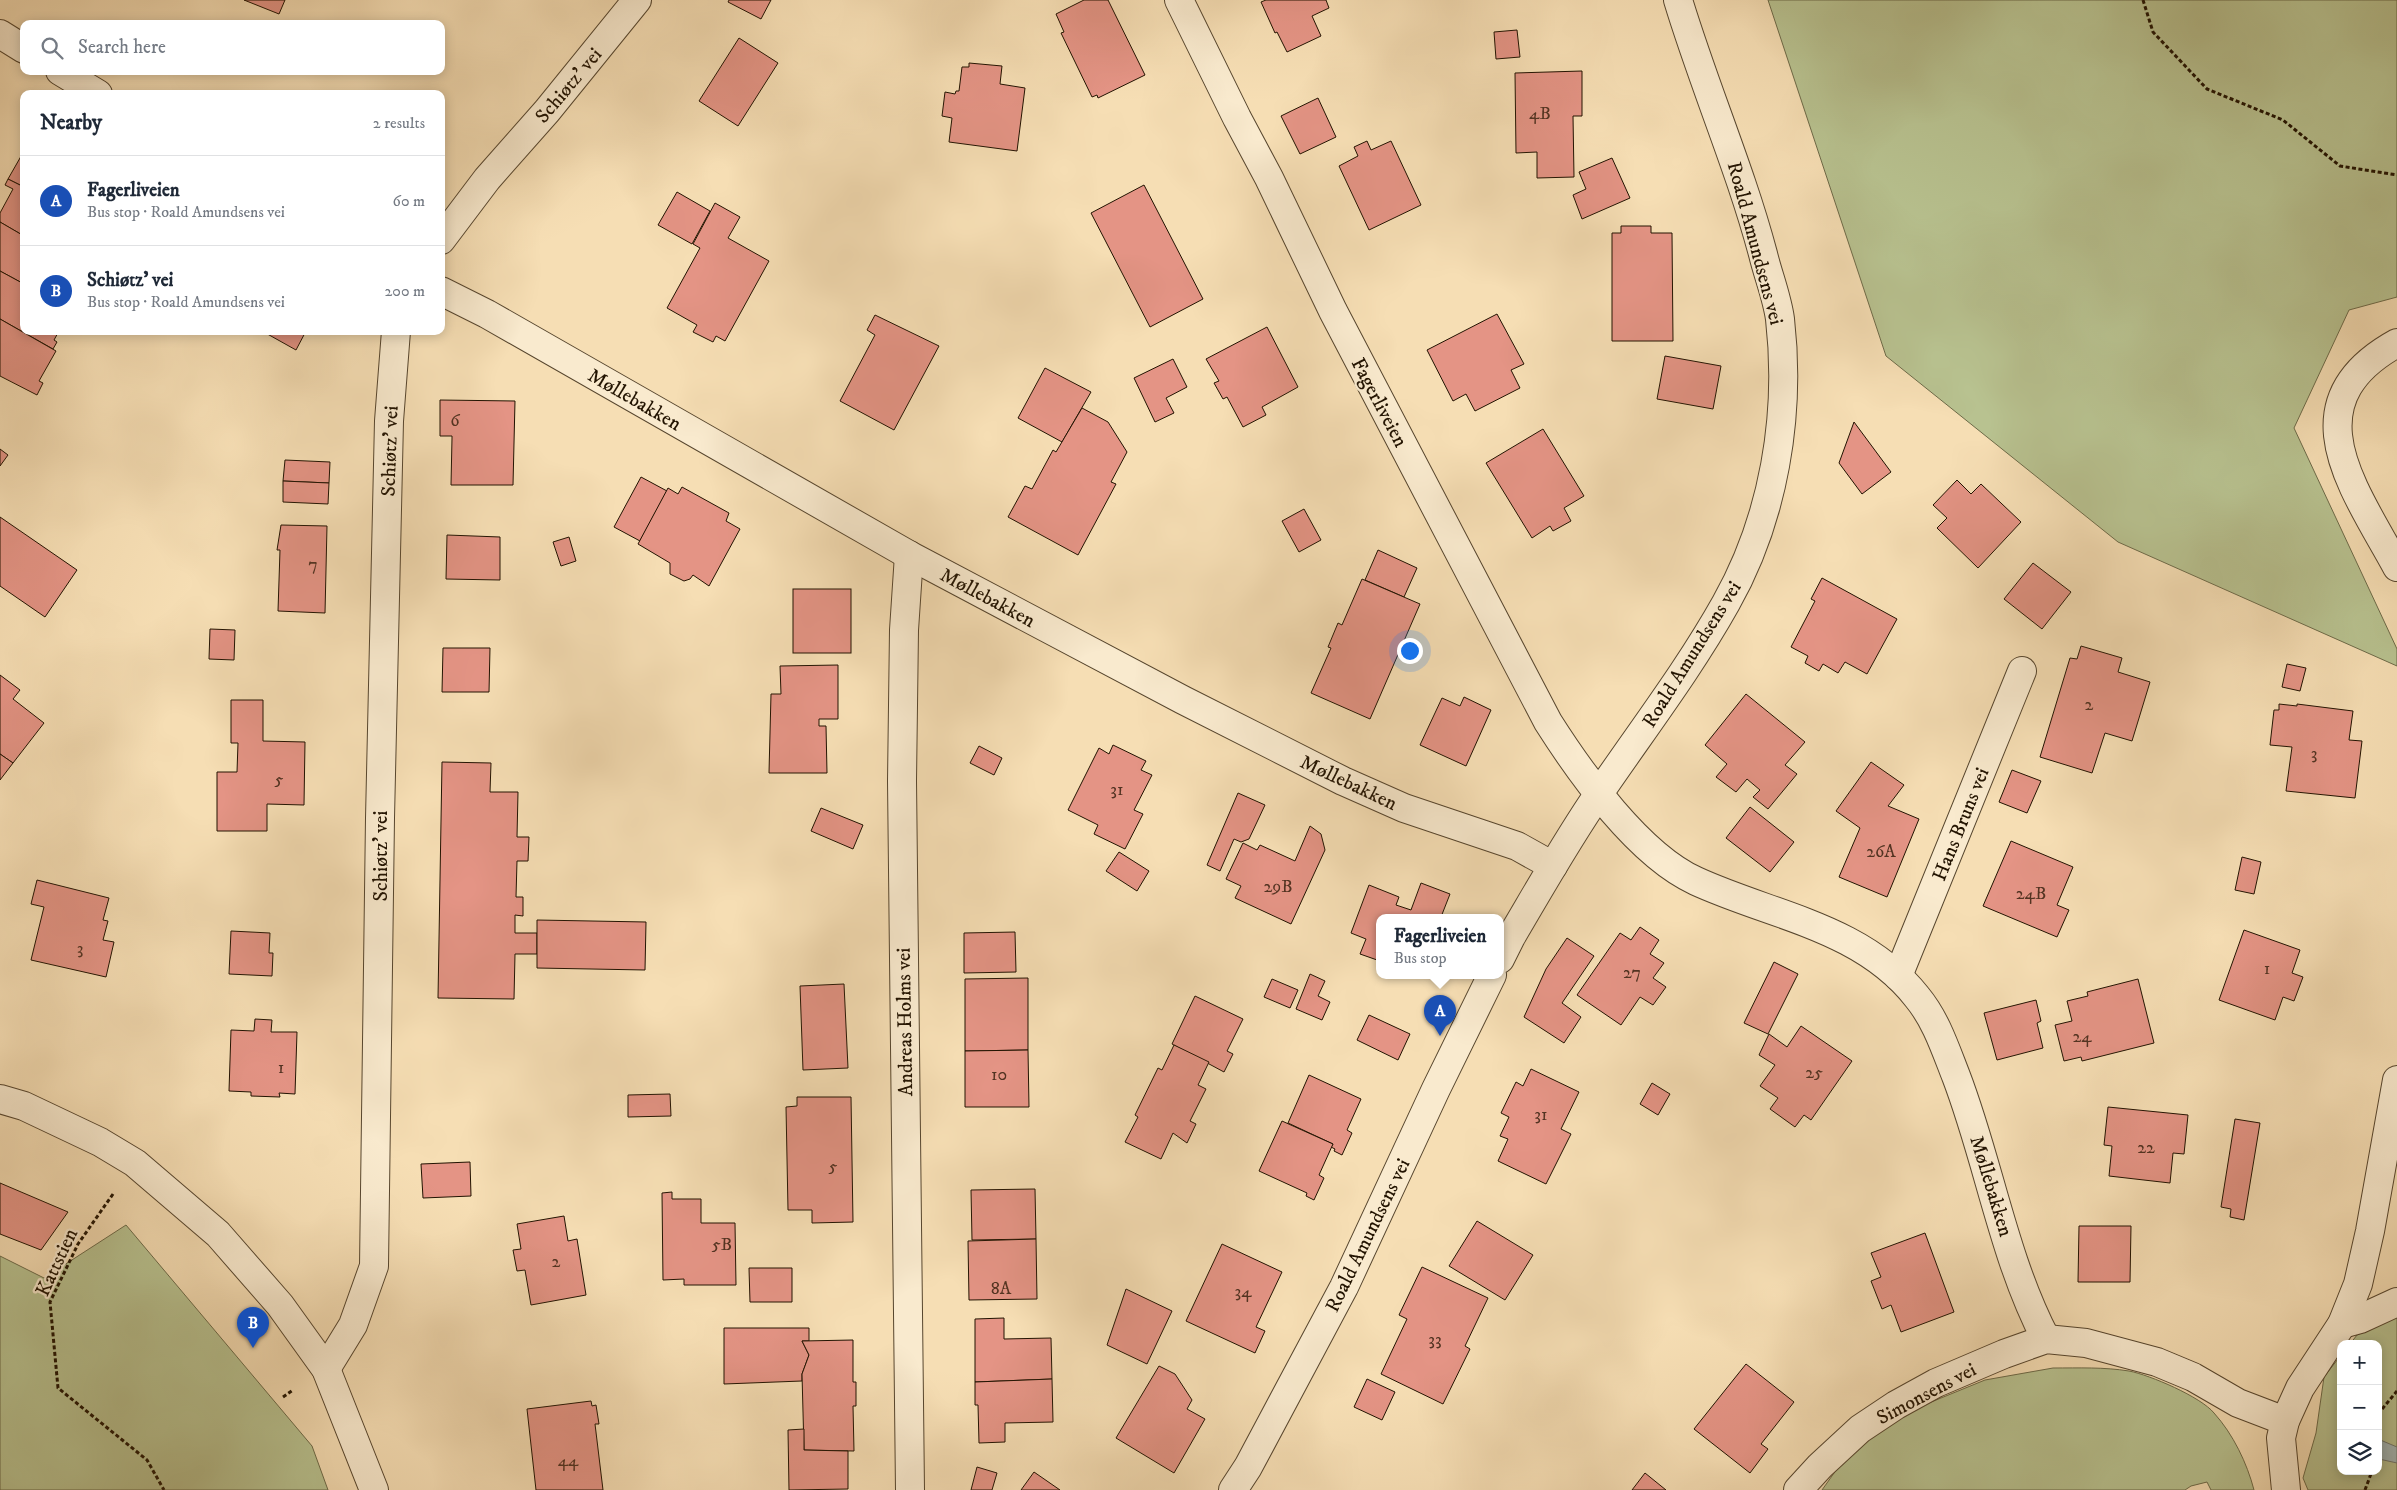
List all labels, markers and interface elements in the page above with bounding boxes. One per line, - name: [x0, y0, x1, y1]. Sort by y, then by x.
- search box: [20, 20, 445, 75]
- icon: search: [38, 34, 66, 62]
- text: Search here: [78, 36, 166, 59]
- street label: Schiøtz' vei: [530, 43, 608, 129]
- house number: 4B: [1529, 103, 1551, 125]
- text: Nearby: [40, 110, 102, 136]
- text: 2 results: [373, 113, 425, 133]
- street label: Roald Amundsens vei: [1721, 159, 1788, 328]
- text: Fagerliveien: [87, 179, 180, 202]
- text: A: [51, 191, 61, 211]
- text: 60 m: [393, 191, 425, 211]
- text: Bus stop · Roald Amundsens vei: [87, 202, 285, 222]
- text: Schiøtz' vei: [87, 269, 173, 292]
- text: B: [51, 281, 61, 301]
- text: 200 m: [384, 281, 425, 301]
- text: Bus stop · Roald Amundsens vei: [87, 292, 285, 312]
- street label: Fagerliveien: [1345, 354, 1413, 452]
- street label: Møllebakken: [583, 363, 686, 437]
- street label: Schiøtz' vei: [376, 405, 405, 497]
- house number: 6: [450, 410, 460, 432]
- house number: 7: [308, 554, 318, 576]
- street label: Møllebakken: [935, 563, 1040, 634]
- street label: Roald Amundsens vei: [1637, 577, 1747, 733]
- your location: [1397, 638, 1423, 664]
- house number: 2: [2085, 694, 2094, 716]
- house number: 3: [2311, 743, 2317, 765]
- street label: Møllebakken: [1296, 750, 1401, 817]
- street label: Hans Bruns vei: [1927, 764, 1995, 885]
- house number: 5: [275, 769, 284, 791]
- house number: 31: [1110, 779, 1124, 801]
- street label: Schiøtz' vei: [369, 811, 394, 902]
- house number: 26A: [1866, 841, 1896, 863]
- house number: 29B: [1263, 876, 1293, 898]
- house number: 24B: [2016, 883, 2046, 905]
- popup: [1376, 914, 1504, 979]
- text: Fagerliveien: [1394, 925, 1486, 948]
- house number: 3: [77, 938, 83, 960]
- street label: Andreas Holms vei: [892, 947, 919, 1096]
- text: Bus stop: [1394, 948, 1447, 968]
- house number: 1: [2264, 958, 2270, 980]
- house number: 27: [1623, 962, 1641, 984]
- pin: A: [1424, 995, 1456, 1036]
- house number: 24: [2072, 1026, 2092, 1048]
- house number: 1: [278, 1057, 284, 1079]
- house number: 25: [1805, 1062, 1823, 1084]
- house number: 10: [991, 1064, 1007, 1086]
- house number: 31: [1534, 1104, 1548, 1126]
- street label: Møllebakken: [1963, 1133, 2018, 1240]
- house number: 22: [2137, 1137, 2155, 1159]
- street label: Roald Amundsens vei: [1320, 1155, 1416, 1317]
- house number: 5: [829, 1156, 838, 1178]
- street label: Kattstien: [31, 1224, 84, 1301]
- house number: 5B: [712, 1234, 732, 1256]
- house number: 2: [552, 1251, 561, 1273]
- house number: 8A: [991, 1278, 1012, 1300]
- house number: 34: [1234, 1281, 1252, 1303]
- pin: B: [237, 1307, 269, 1348]
- house number: 33: [1428, 1329, 1442, 1351]
- map controls: [2337, 1340, 2382, 1475]
- button: +: [2337, 1340, 2382, 1385]
- street label: Simonsens vei: [1873, 1358, 1981, 1431]
- button: −: [2337, 1385, 2382, 1430]
- button: layers: [2337, 1430, 2382, 1475]
- house number: 44: [558, 1450, 579, 1472]

